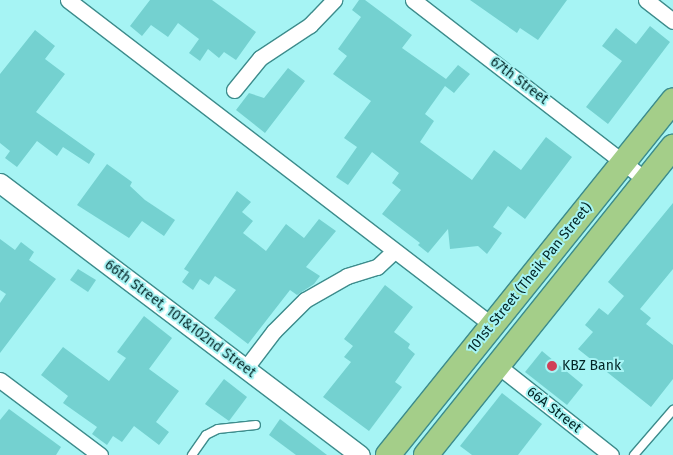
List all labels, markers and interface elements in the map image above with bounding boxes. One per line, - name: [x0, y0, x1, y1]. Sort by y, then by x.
- street label: 67th Street: [487, 54, 551, 108]
- street label: 101st Street (Theik Pan Street): [464, 199, 596, 357]
- street label: 66th Street, 101&102nd Street: [101, 257, 259, 381]
- place label: KBZ Bank: [562, 358, 621, 374]
- marker: KBZ Bank: [546, 360, 558, 372]
- street label: 66A Street: [523, 383, 585, 437]

